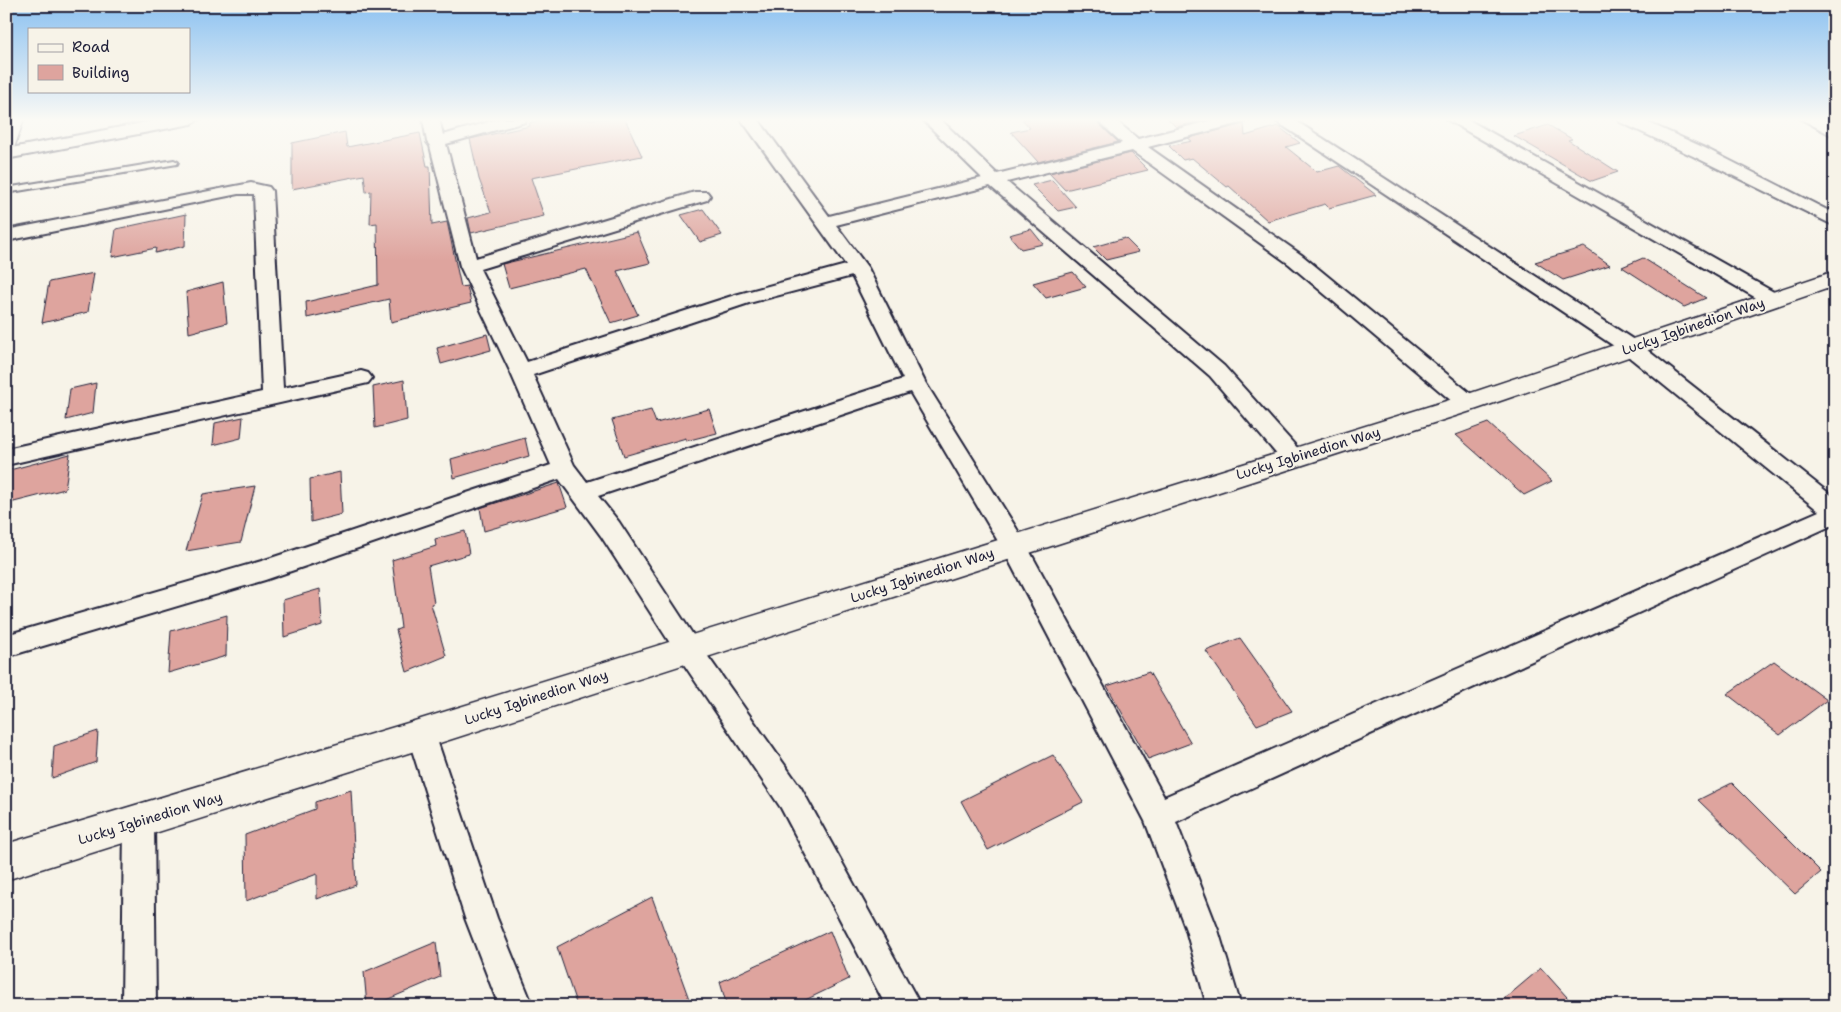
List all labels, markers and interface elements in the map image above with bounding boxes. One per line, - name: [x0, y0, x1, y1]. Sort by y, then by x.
- legend: [28, 28, 190, 92]
- text: Road: [72, 37, 110, 57]
- text: Building: [72, 63, 129, 83]
- street label: Lucky Igbinedion Way: [1619, 293, 1767, 359]
- street label: Lucky Igbinedion Way: [1234, 422, 1382, 484]
- street label: Lucky Igbinedion Way: [848, 543, 996, 607]
- street label: Lucky Igbinedion Way: [462, 665, 610, 729]
- street label: Lucky Igbinedion Way: [76, 787, 224, 849]

